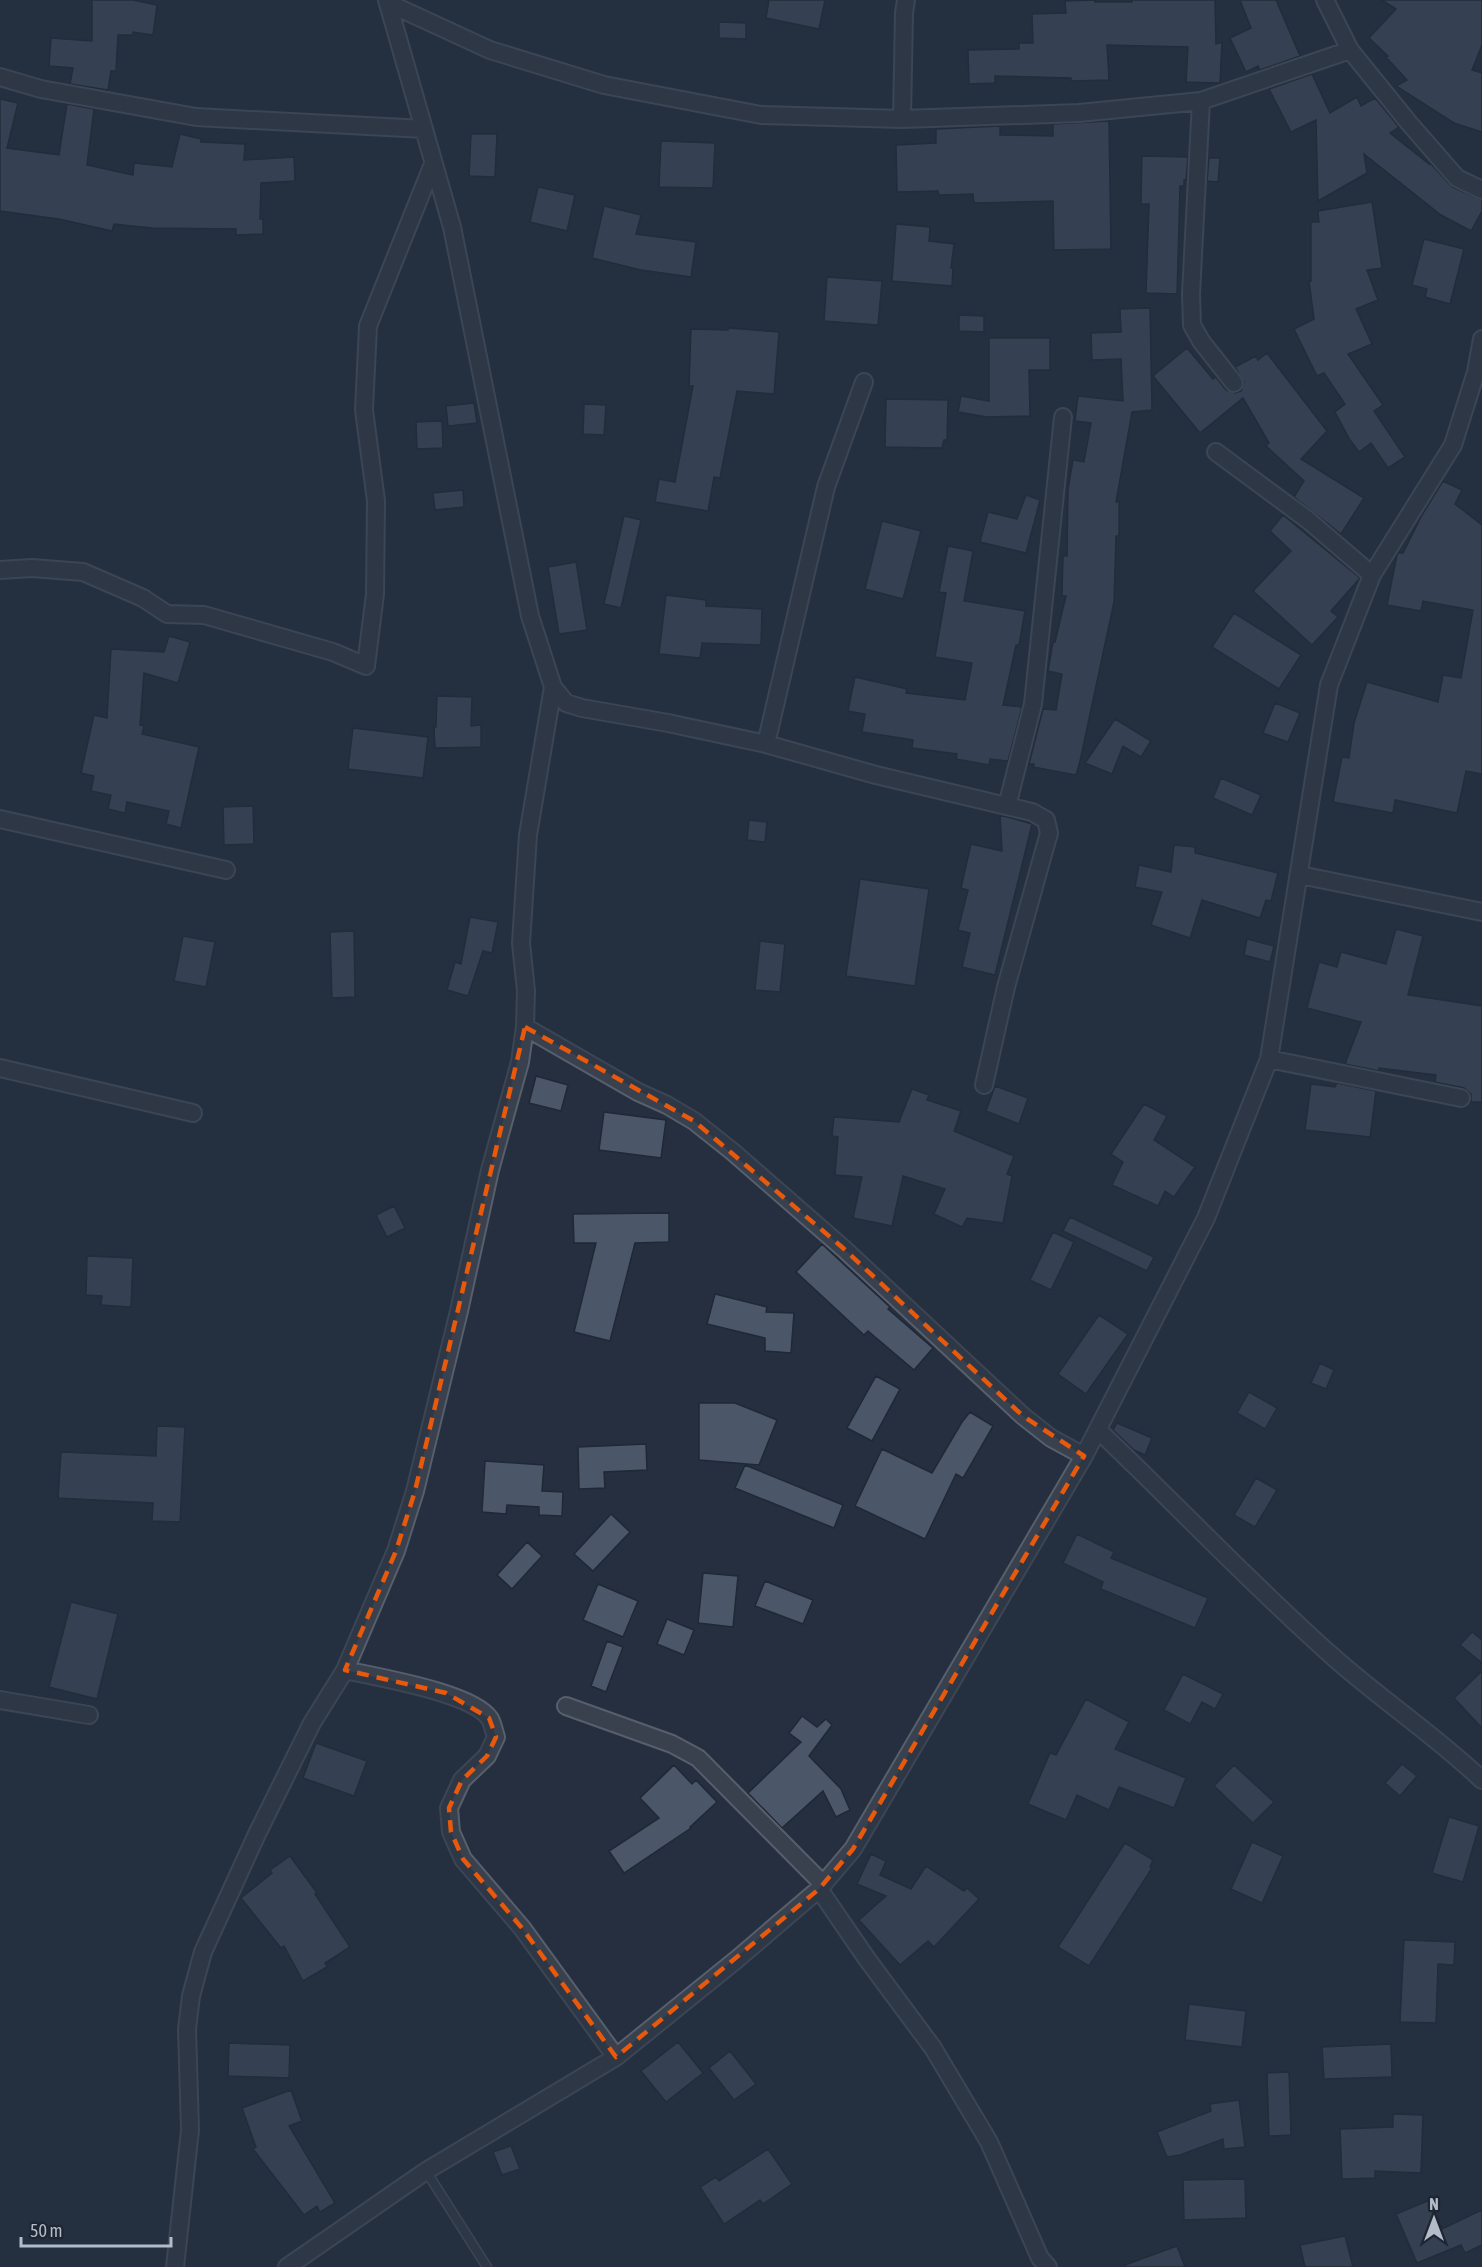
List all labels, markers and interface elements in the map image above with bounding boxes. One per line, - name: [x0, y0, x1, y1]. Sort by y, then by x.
- north arrow: [1404, 2189, 1464, 2249]
- text: N: [1429, 2195, 1439, 2213]
- scale bar: [21, 2210, 171, 2248]
- text: 50 m: [30, 2220, 62, 2241]

